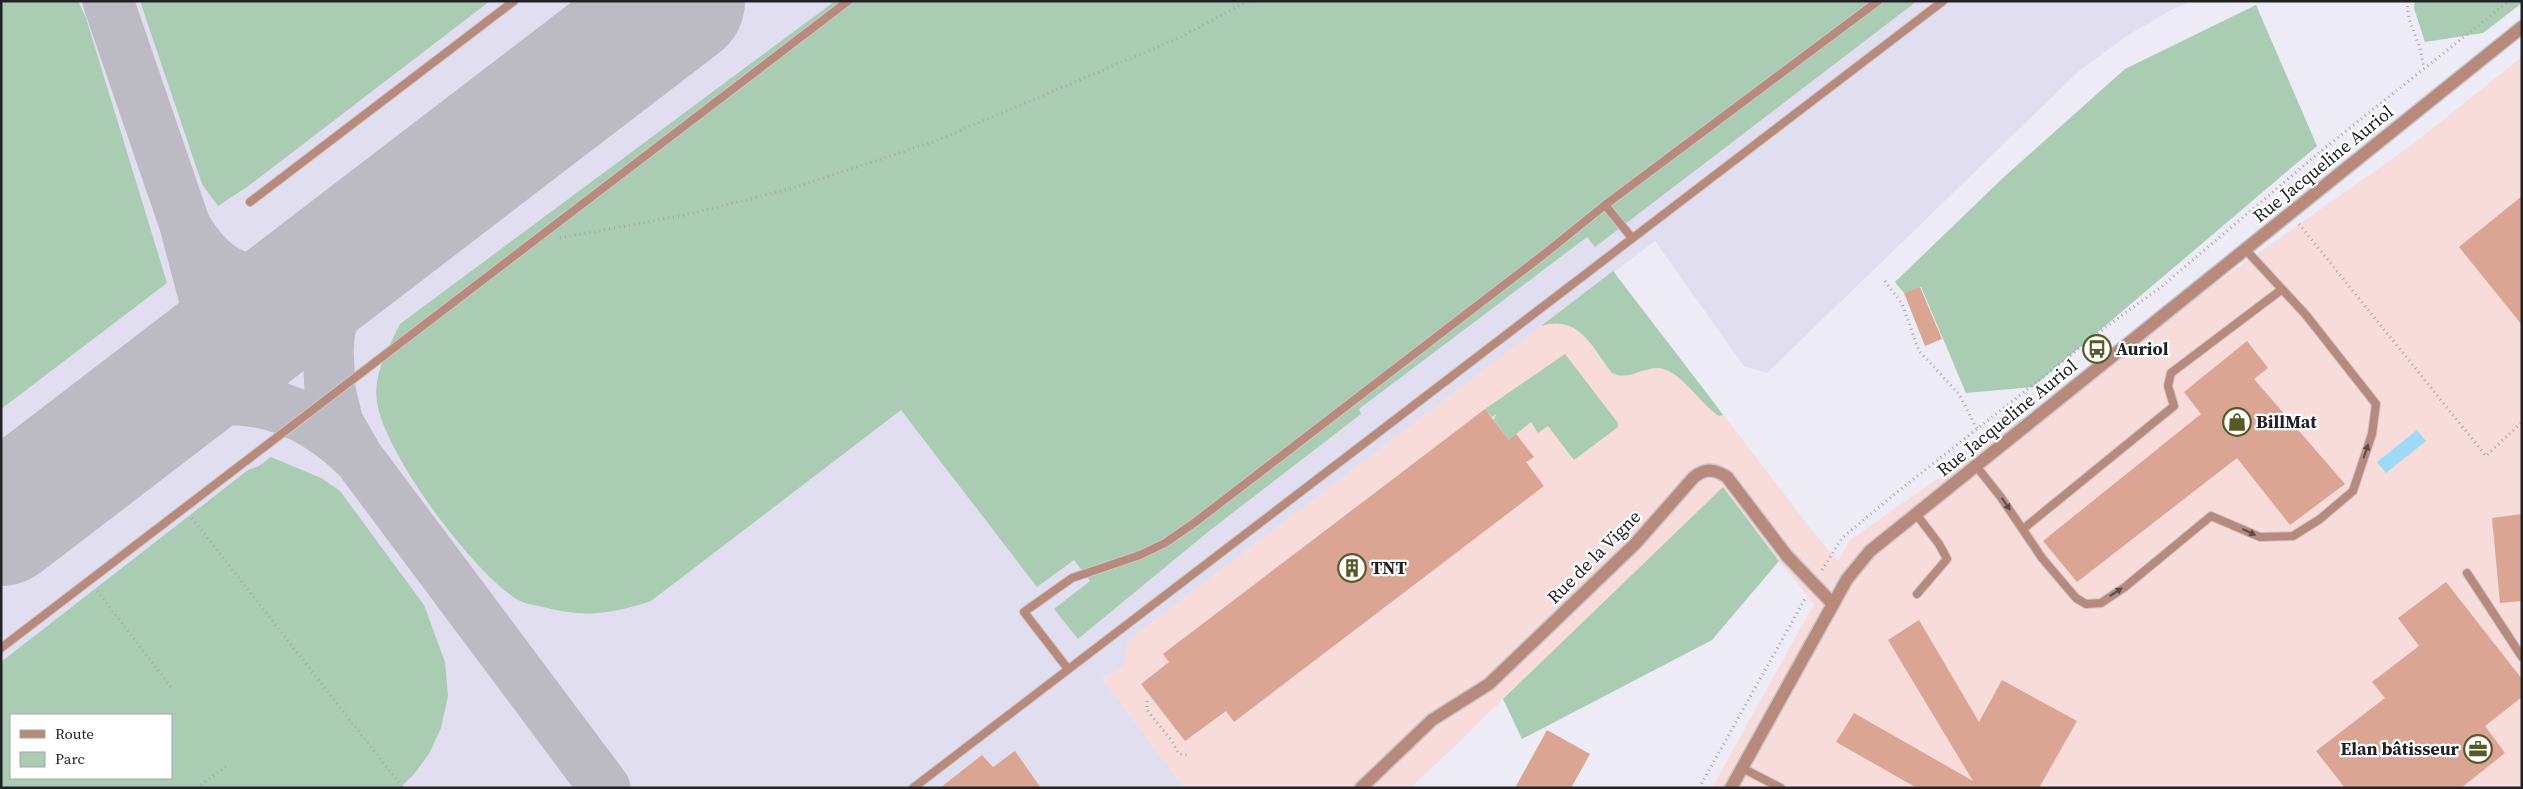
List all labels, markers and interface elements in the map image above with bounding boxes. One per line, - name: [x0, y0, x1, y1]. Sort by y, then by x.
- street label: Rue Jacqueline Auriol: [2247, 99, 2398, 228]
- bus stop icon: Auriol: [2082, 334, 2112, 364]
- place label: Auriol: [2116, 336, 2169, 361]
- street label: Rue Jacqueline Auriol: [1931, 353, 2082, 482]
- shop icon: BillMat: [2222, 407, 2252, 437]
- place label: BillMat: [2256, 409, 2317, 434]
- one-way arrow: [2362, 443, 2370, 458]
- one-way arrow: [2001, 497, 2011, 511]
- street label: Rue de la Vigne: [1541, 504, 1646, 609]
- one-way arrow: [2242, 528, 2256, 536]
- building icon: TNT: [1337, 553, 1367, 583]
- place label: TNT: [1371, 555, 1407, 580]
- one-way arrow: [2110, 587, 2123, 597]
- legend: [10, 714, 172, 779]
- text: Route: [55, 723, 94, 744]
- office icon: Elan bâtisseur: [2463, 734, 2493, 764]
- place label: Elan bâtisseur: [2341, 736, 2460, 761]
- text: Parc: [55, 748, 85, 769]

